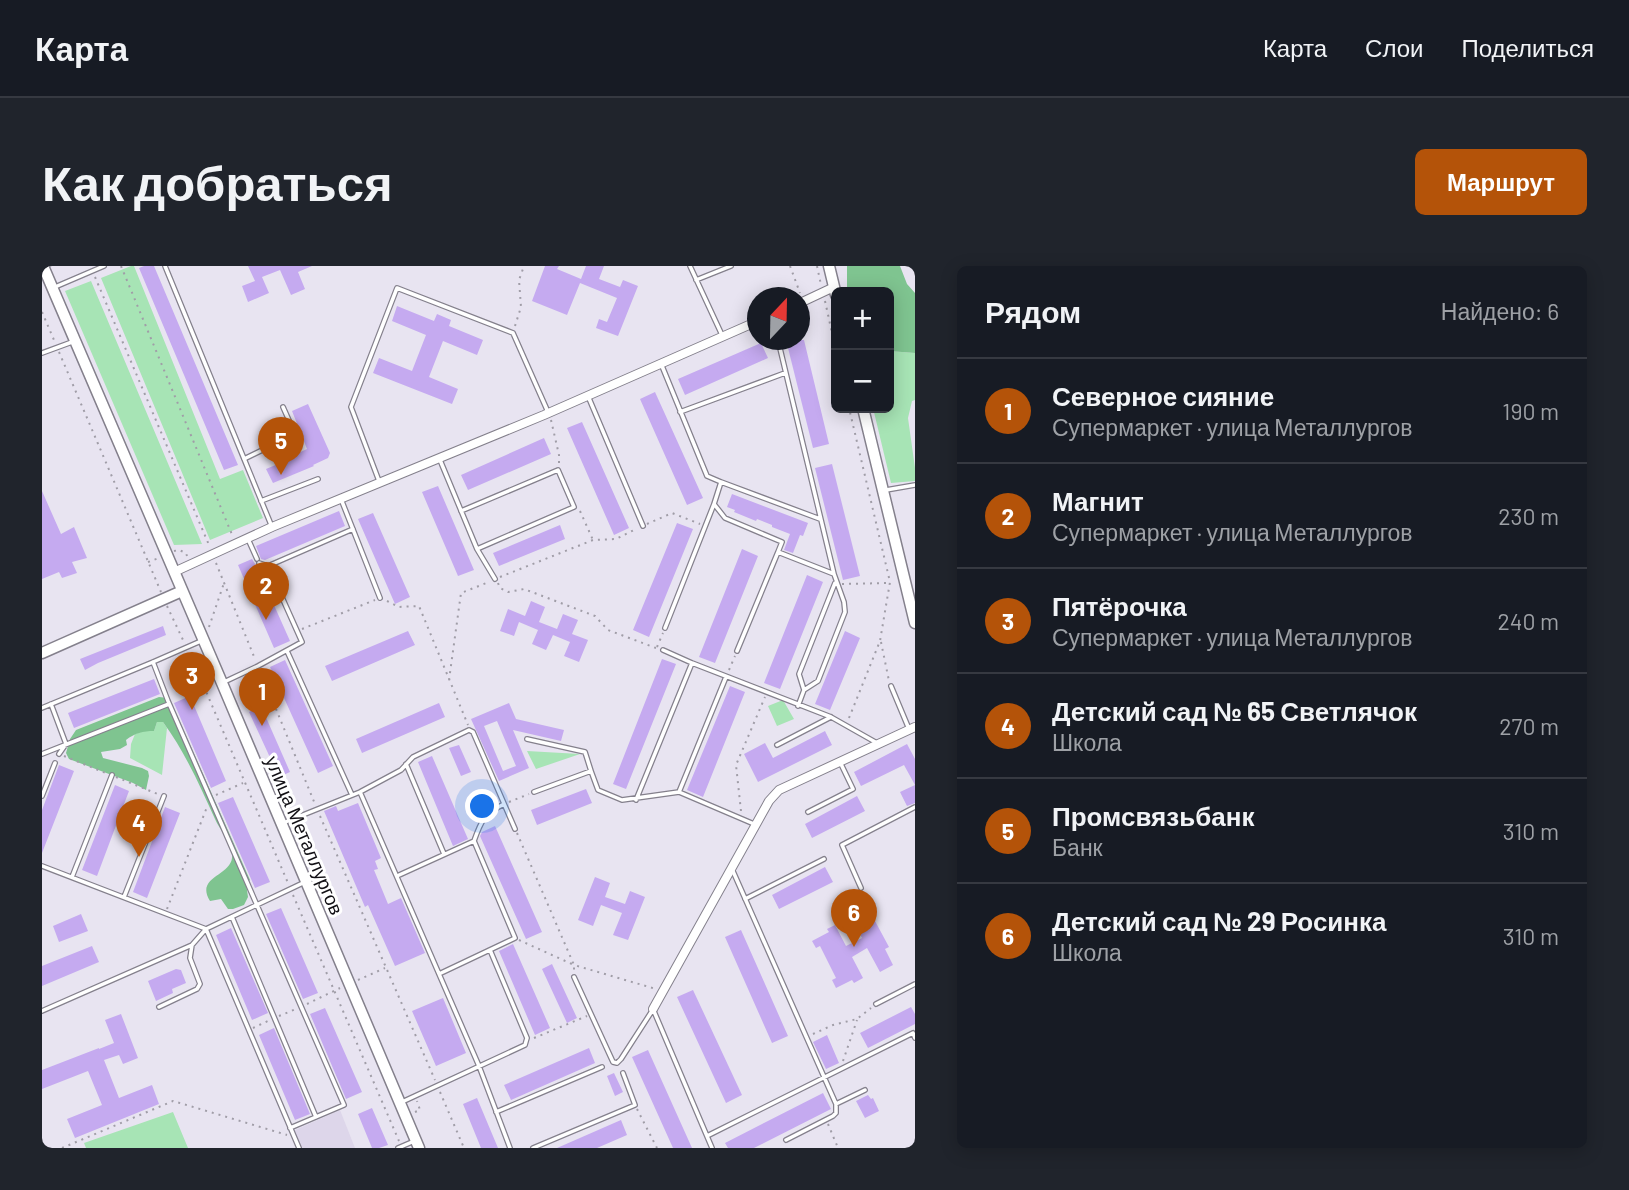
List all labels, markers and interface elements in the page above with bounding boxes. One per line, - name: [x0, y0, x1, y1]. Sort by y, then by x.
- text: Карта: [35, 28, 128, 68]
- text: Карта: [1263, 33, 1327, 62]
- text: Слои: [1365, 33, 1423, 62]
- text: Поделиться: [1461, 33, 1594, 62]
- button: Маршрут: [1415, 149, 1587, 215]
- text: Как добраться: [42, 152, 393, 211]
- north arrow: [747, 287, 810, 350]
- map controls: [831, 287, 894, 413]
- button: +: [831, 287, 894, 350]
- text: Рядом: [985, 293, 1081, 329]
- text: Найдено: 6: [1441, 297, 1559, 325]
- button: −: [831, 350, 894, 413]
- text: Северное сияние: [1052, 380, 1274, 411]
- text: 1: [1004, 397, 1012, 425]
- text: 190 m: [1502, 397, 1559, 425]
- text: Супермаркет · улица Металлургов: [1052, 413, 1413, 441]
- pin: 5: [258, 417, 304, 475]
- text: Магнит: [1052, 485, 1144, 516]
- text: 2: [1002, 502, 1014, 530]
- text: 230 m: [1498, 502, 1559, 530]
- text: Супермаркет · улица Металлургов: [1052, 518, 1413, 546]
- pin: 2: [243, 562, 289, 620]
- text: Пятёрочка: [1052, 590, 1187, 621]
- text: 3: [1002, 607, 1014, 635]
- text: 240 m: [1497, 607, 1559, 635]
- text: Супермаркет · улица Металлургов: [1052, 623, 1413, 651]
- pin: 3: [169, 652, 215, 710]
- pin: 1: [239, 668, 285, 726]
- text: Детский сад № 65 Светлячок: [1052, 695, 1417, 726]
- text: 4: [1001, 712, 1015, 740]
- text: 270 m: [1499, 712, 1559, 740]
- text: Школа: [1052, 728, 1122, 756]
- street label: улица Металлургов: [261, 752, 349, 918]
- your location: [465, 789, 499, 823]
- pin: 4: [116, 799, 162, 857]
- text: Промсвязьбанк: [1052, 800, 1254, 831]
- text: 5: [1002, 817, 1014, 845]
- text: 310 m: [1503, 817, 1559, 845]
- text: Банк: [1052, 833, 1103, 861]
- pin: 6: [831, 889, 877, 947]
- text: Детский сад № 29 Росинка: [1052, 905, 1387, 936]
- text: 6: [1002, 922, 1014, 950]
- text: 310 m: [1503, 922, 1559, 950]
- text: Школа: [1052, 938, 1122, 966]

